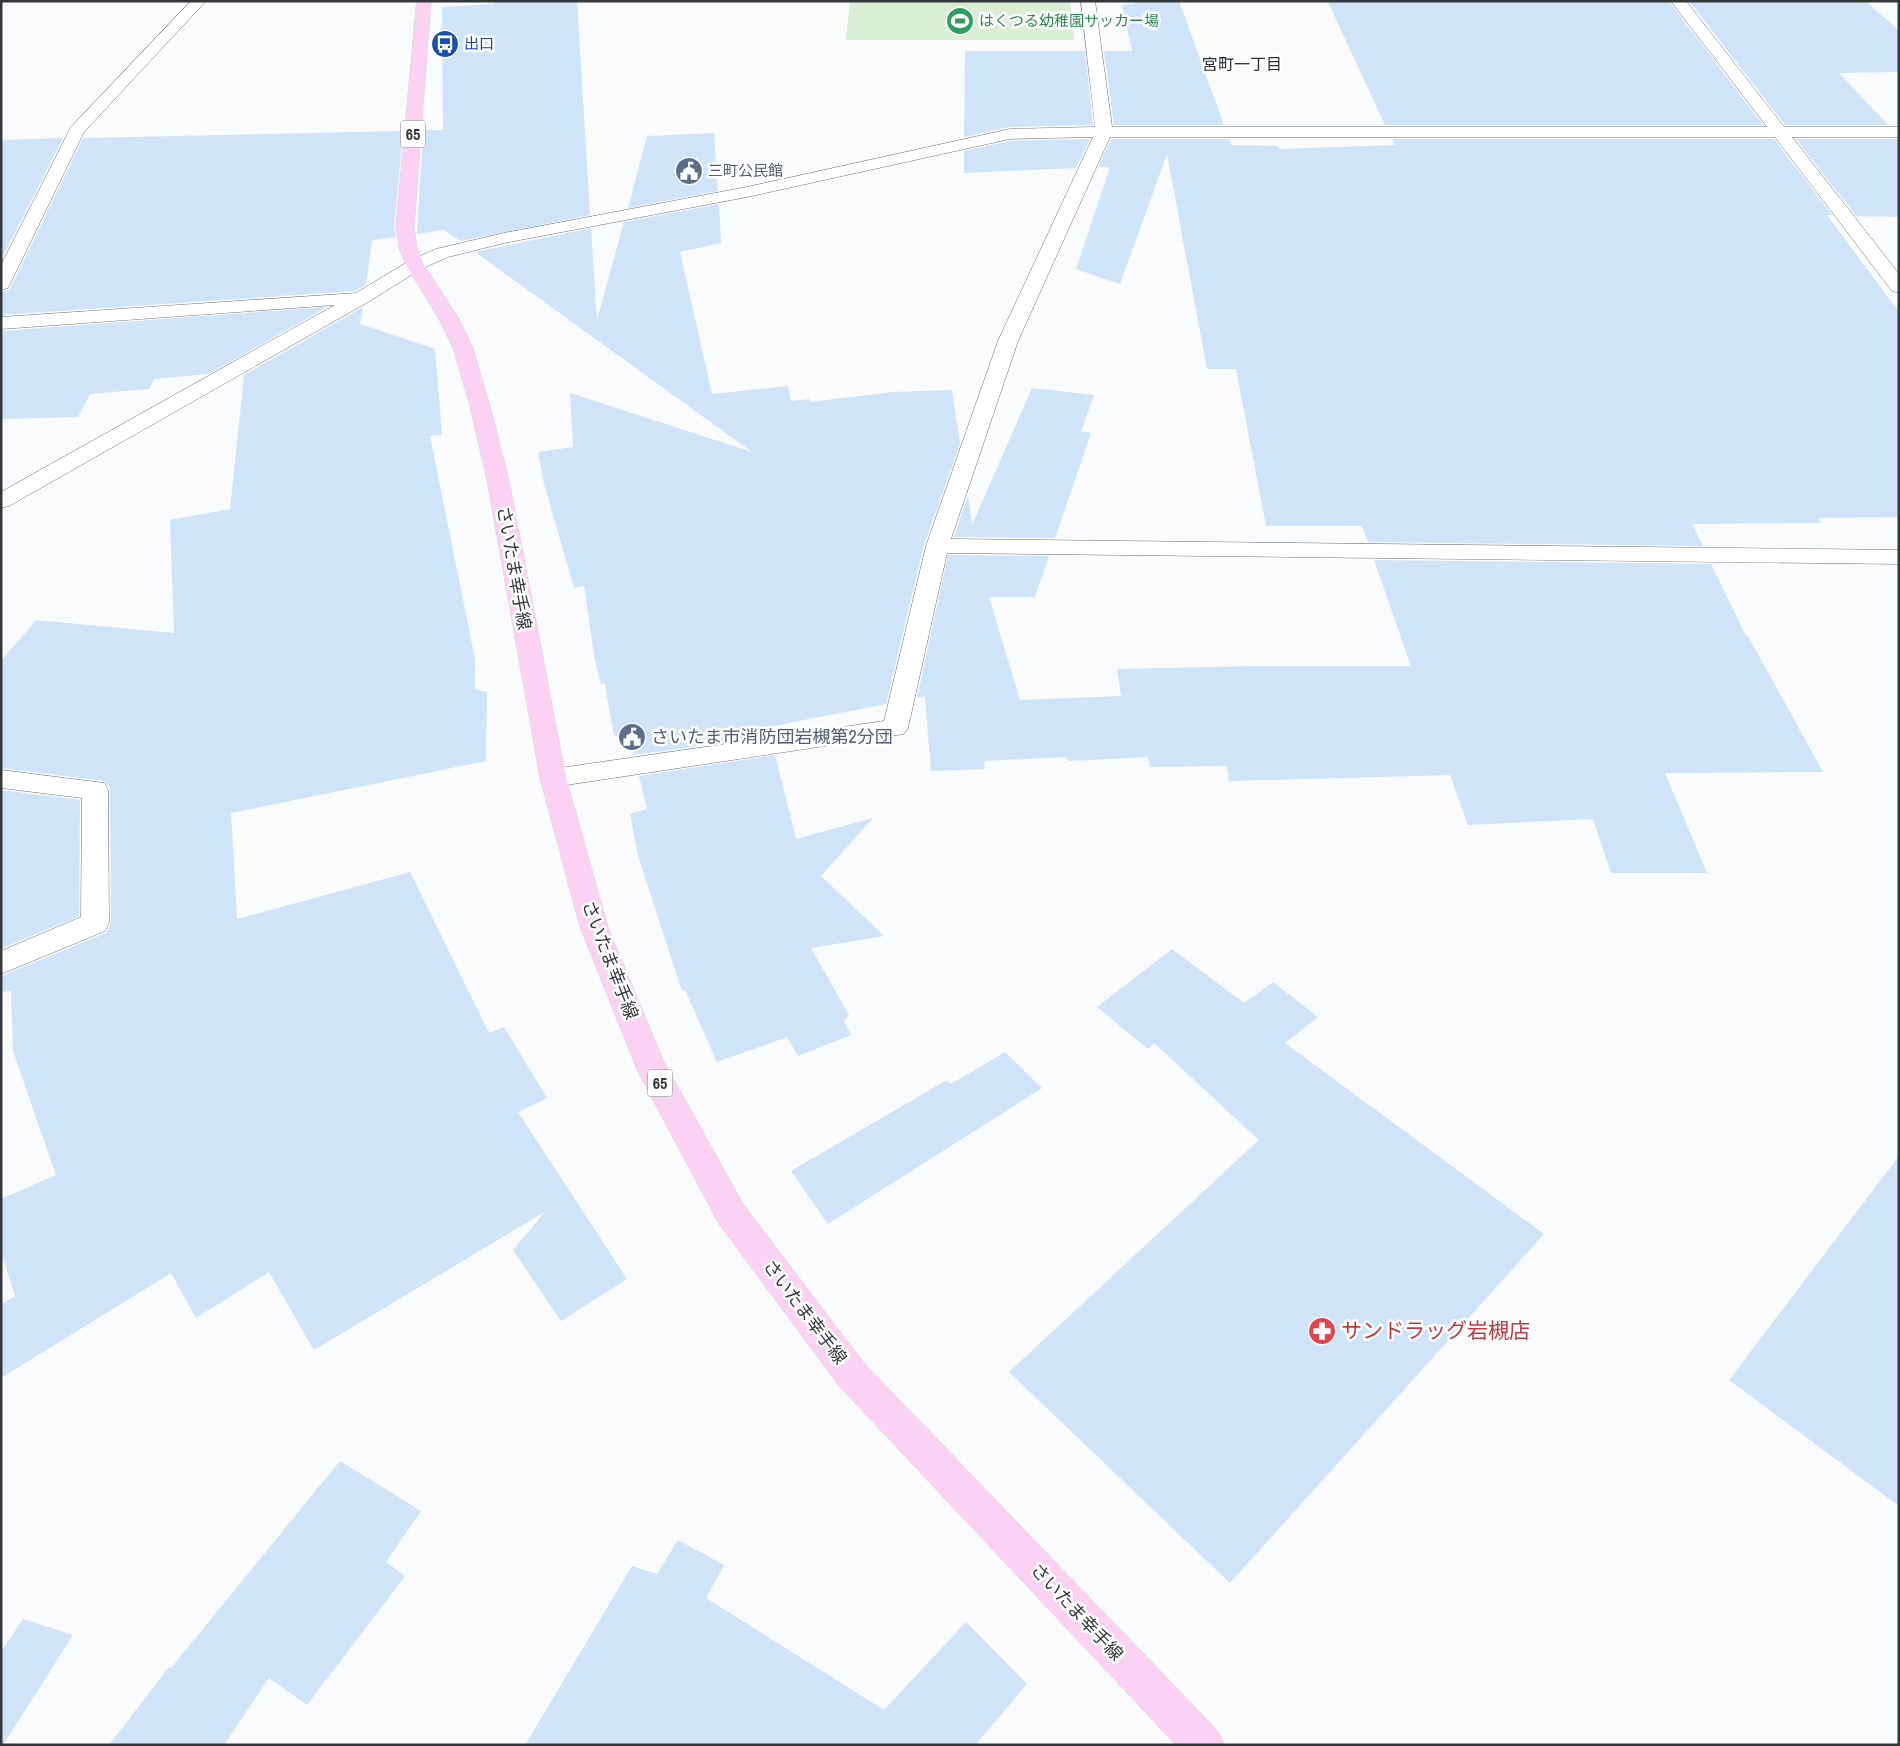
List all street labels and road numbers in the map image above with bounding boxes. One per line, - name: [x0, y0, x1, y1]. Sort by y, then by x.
- road number: 65: [400, 120, 426, 148]
- street label: さいたま幸手線: [491, 504, 538, 632]
- street label: さいたま幸手線: [576, 897, 645, 1023]
- road number: 65: [648, 1070, 672, 1096]
- street label: さいたま幸手線: [758, 1254, 853, 1369]
- street label: さいたま幸手線: [1025, 1557, 1129, 1666]

